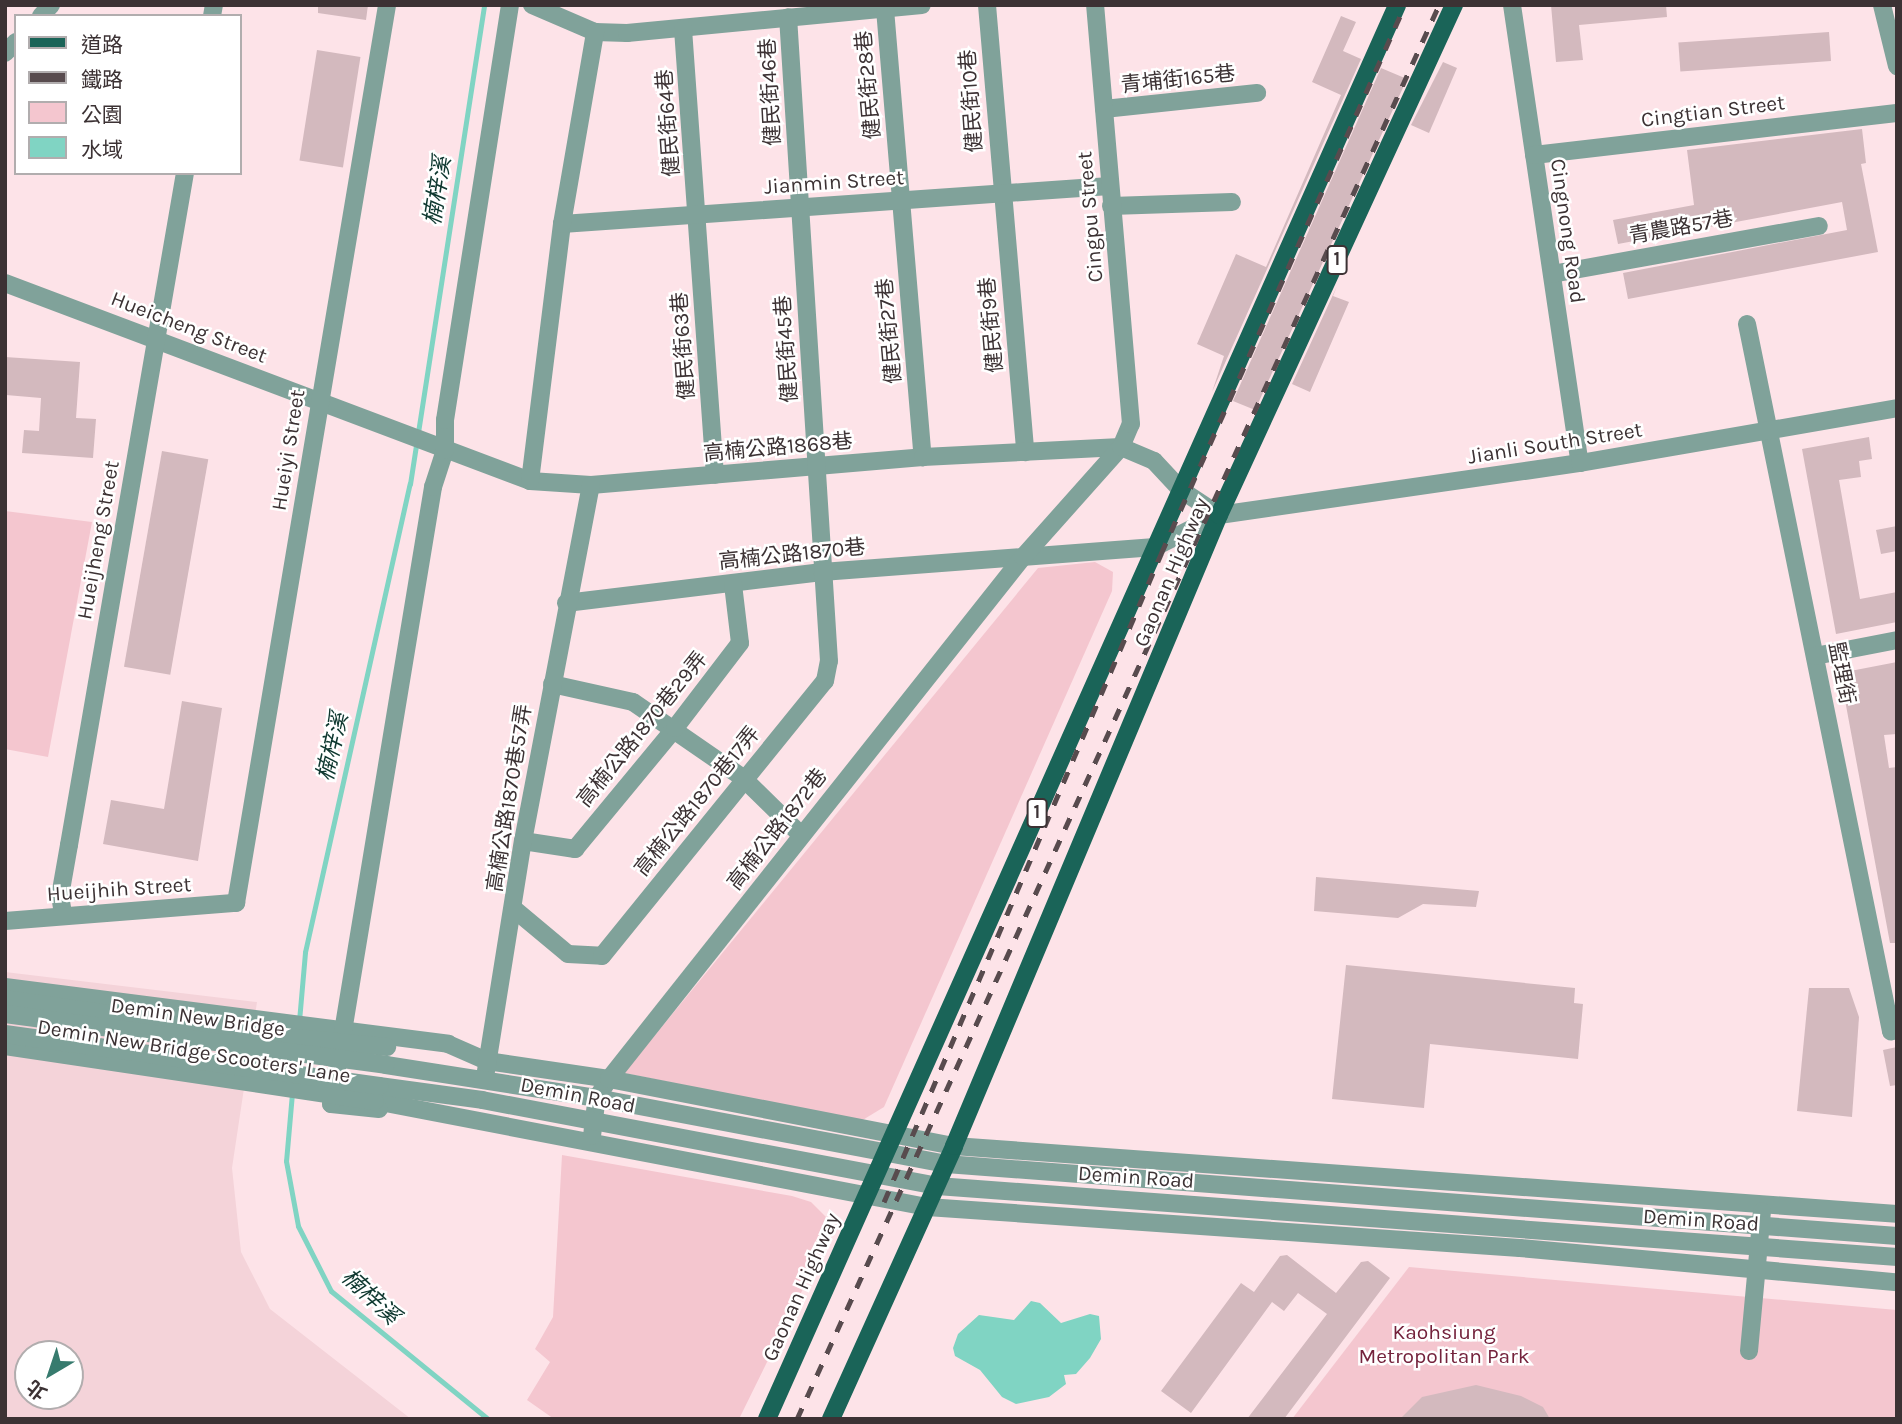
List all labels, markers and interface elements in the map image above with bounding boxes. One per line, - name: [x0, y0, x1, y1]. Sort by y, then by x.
- legend: [14, 14, 242, 175]
- street label: 健民街28巷: [851, 30, 885, 140]
- text: 道路: [81, 33, 123, 57]
- street label: 健民街46巷: [755, 38, 785, 146]
- street label: 健民街10巷: [955, 49, 987, 153]
- street label: 青埔街165巷: [1120, 60, 1236, 98]
- text: 鐵路: [81, 68, 123, 92]
- street label: 健民街64巷: [652, 68, 684, 178]
- street label: Cingtian Street: [1640, 90, 1786, 132]
- text: 公園: [81, 103, 123, 127]
- text: 水域: [81, 138, 123, 162]
- street label: Cingpu Street: [1072, 151, 1108, 283]
- water label: 楠梓溪: [419, 155, 457, 227]
- street label: Cingnong Road: [1545, 157, 1591, 305]
- street label: Jianmin Street: [763, 165, 905, 199]
- street label: 青農路57巷: [1627, 205, 1735, 249]
- road number: 1: [1326, 244, 1348, 276]
- street label: 健民街9巷: [974, 276, 1008, 374]
- street label: 健民街27巷: [872, 277, 906, 385]
- street label: Hueicheng Street: [107, 286, 271, 368]
- street label: 健民街63巷: [667, 291, 699, 401]
- street label: 健民街45巷: [770, 294, 802, 404]
- street label: Hueiyi Street: [266, 388, 310, 512]
- street label: Jianli South Street: [1466, 417, 1644, 469]
- street label: 高楠公路1868巷: [702, 428, 854, 466]
- street label: Hueijheng Street: [72, 459, 124, 621]
- street label: Gaonan Highway: [1128, 494, 1214, 650]
- street label: 高楠公路1870巷: [718, 534, 866, 574]
- street label: 監理街: [1824, 640, 1860, 706]
- street label: 高楠公路1870巷29弄: [572, 646, 712, 812]
- street label: 高楠公路1870巷57弄: [482, 702, 536, 894]
- water label: 楠梓溪: [312, 710, 354, 784]
- street label: 高楠公路1870巷17弄: [629, 721, 765, 881]
- street label: 高楠公路1872巷: [722, 763, 832, 895]
- road number: 1: [1026, 798, 1048, 828]
- street label: Hueijhih Street: [46, 871, 192, 907]
- street label: Demin New Bridge: [109, 992, 287, 1042]
- street label: Demin New Bridge Scooters' Lane: [35, 1014, 353, 1088]
- street label: Demin Road: [518, 1072, 638, 1118]
- street label: Demin Road: [1077, 1160, 1195, 1194]
- street label: Demin Road: [1642, 1203, 1760, 1237]
- street label: Gaonan Highway: [757, 1209, 845, 1365]
- water label: 楠梓溪: [335, 1263, 405, 1331]
- park label: Kaohsiung Metropolitan Park: [1358, 1319, 1530, 1369]
- north arrow: [14, 1340, 84, 1410]
- text: 北: [23, 1375, 51, 1404]

